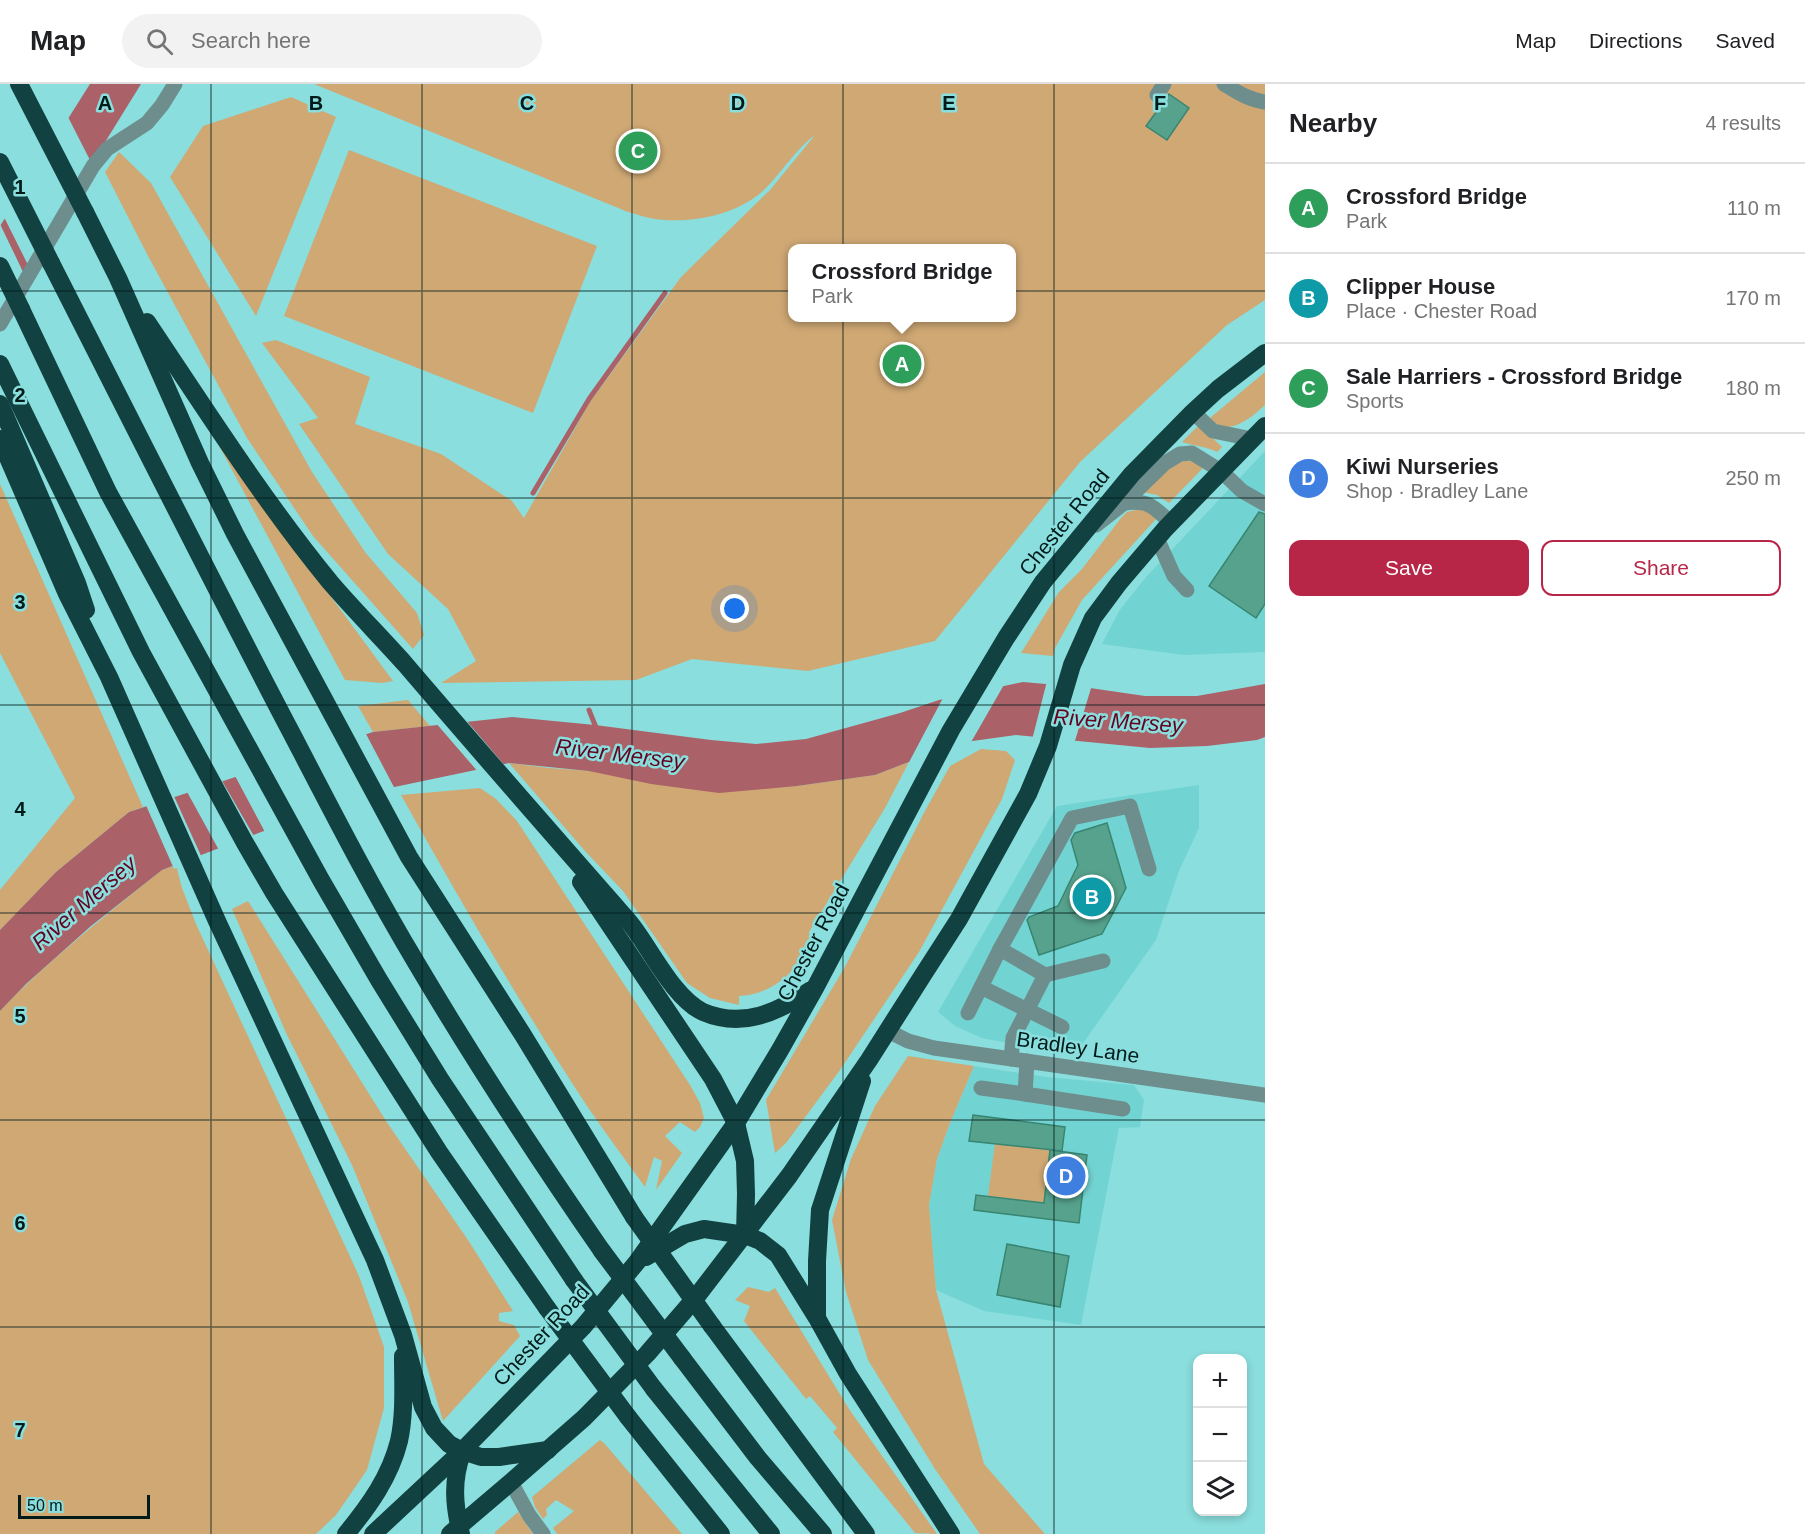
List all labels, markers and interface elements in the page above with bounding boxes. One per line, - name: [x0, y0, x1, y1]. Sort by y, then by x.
- search box: [122, 14, 542, 68]
- text: Map: [30, 25, 86, 56]
- icon: search: [143, 25, 176, 58]
- text: Search here: [191, 28, 311, 53]
- text: Map: [1515, 29, 1556, 52]
- text: Directions: [1589, 29, 1682, 52]
- text: Saved: [1715, 29, 1775, 52]
- text: A: [98, 92, 112, 114]
- text: B: [309, 92, 323, 114]
- text: C: [520, 92, 534, 114]
- text: D: [731, 92, 745, 114]
- text: E: [942, 92, 956, 114]
- text: F: [1154, 92, 1166, 114]
- text: Nearby: [1289, 108, 1377, 138]
- text: 4 results: [1705, 112, 1781, 134]
- pin: C: [618, 128, 658, 174]
- text: 1: [14, 176, 26, 198]
- text: Crossford Bridge: [1346, 184, 1527, 209]
- text: A: [1301, 197, 1316, 219]
- text: 110 m: [1727, 197, 1781, 219]
- text: Park: [1346, 210, 1387, 232]
- popup: [788, 244, 1016, 322]
- text: Crossford Bridge: [812, 259, 992, 284]
- text: Clipper House: [1346, 274, 1495, 299]
- text: Park: [812, 285, 853, 307]
- text: B: [1301, 287, 1316, 309]
- text: 170 m: [1725, 287, 1781, 309]
- text: Place · Chester Road: [1346, 300, 1537, 322]
- pin: A: [882, 342, 922, 386]
- text: Sale Harriers - Crossford Bridge: [1346, 364, 1682, 389]
- text: C: [1301, 377, 1316, 399]
- text: 180 m: [1725, 377, 1781, 399]
- text: 2: [14, 384, 26, 406]
- text: Sports: [1346, 390, 1404, 412]
- text: Kiwi Nurseries: [1346, 454, 1499, 479]
- street label: Chester Road: [1014, 464, 1114, 580]
- text: D: [1301, 467, 1316, 489]
- text: 250 m: [1725, 467, 1781, 489]
- text: Shop · Bradley Lane: [1346, 480, 1528, 502]
- button: Save: [1289, 540, 1529, 596]
- button: Share: [1541, 540, 1781, 596]
- text: 3: [14, 591, 26, 613]
- your location: [720, 594, 749, 623]
- water label: River Mersey: [1052, 704, 1185, 738]
- water label: River Mersey: [554, 734, 688, 775]
- text: 4: [14, 798, 26, 820]
- water label: River Mersey: [27, 850, 143, 955]
- pin: B: [1072, 874, 1112, 920]
- street label: Chester Road: [772, 879, 854, 1005]
- text: 5: [14, 1005, 26, 1027]
- street label: Bradley Lane: [1015, 1027, 1141, 1067]
- pin: D: [1046, 1154, 1086, 1198]
- text: 6: [14, 1212, 26, 1234]
- street label: Chester Road: [488, 1280, 594, 1390]
- map controls: [1193, 1354, 1247, 1516]
- button: +: [1193, 1354, 1247, 1408]
- button: −: [1193, 1408, 1247, 1462]
- text: 7: [14, 1419, 26, 1441]
- button: layers: [1193, 1462, 1247, 1516]
- scale bar: [18, 1492, 150, 1520]
- text: 50 m: [27, 1497, 63, 1514]

